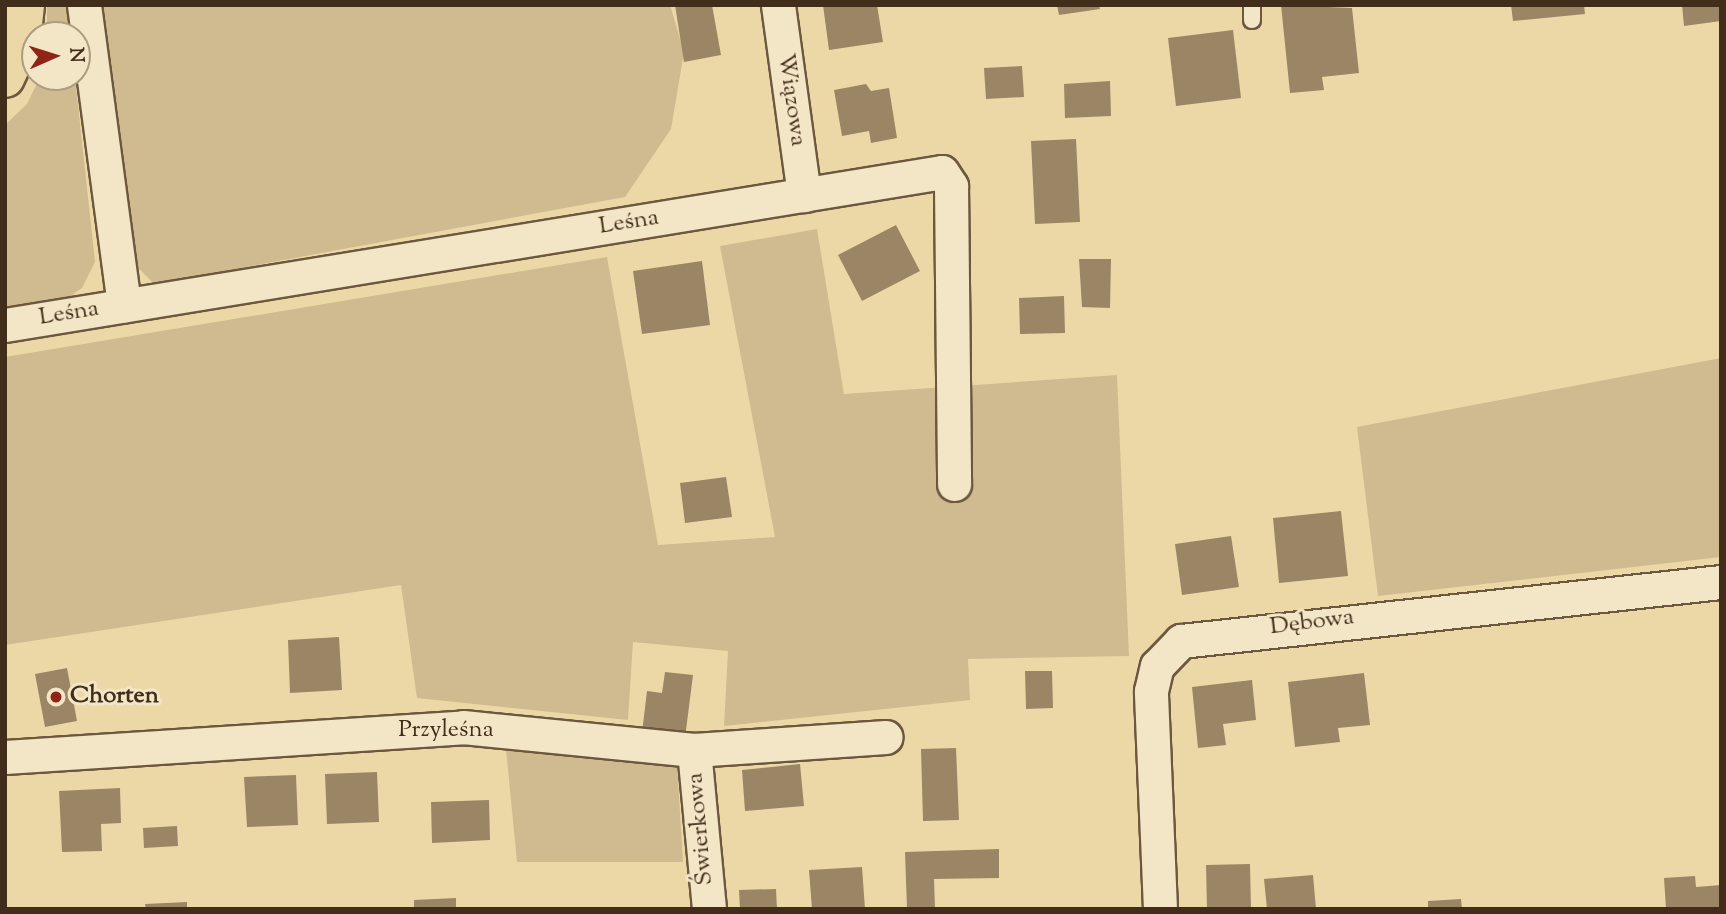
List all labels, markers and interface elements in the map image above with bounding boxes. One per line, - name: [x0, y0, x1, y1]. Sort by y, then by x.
- north arrow: [21, 21, 91, 91]
- text: N: [62, 47, 89, 63]
- street label: Wiązowa: [770, 52, 812, 148]
- street label: Leśna: [597, 204, 661, 242]
- street label: Leśna: [37, 295, 101, 333]
- street label: Dębowa: [1268, 604, 1356, 642]
- place label: Chorten: [70, 683, 159, 711]
- marker: Chorten: [48, 689, 64, 705]
- street label: Przyleśna: [398, 717, 494, 745]
- street label: Świerkowa: [682, 771, 720, 887]

